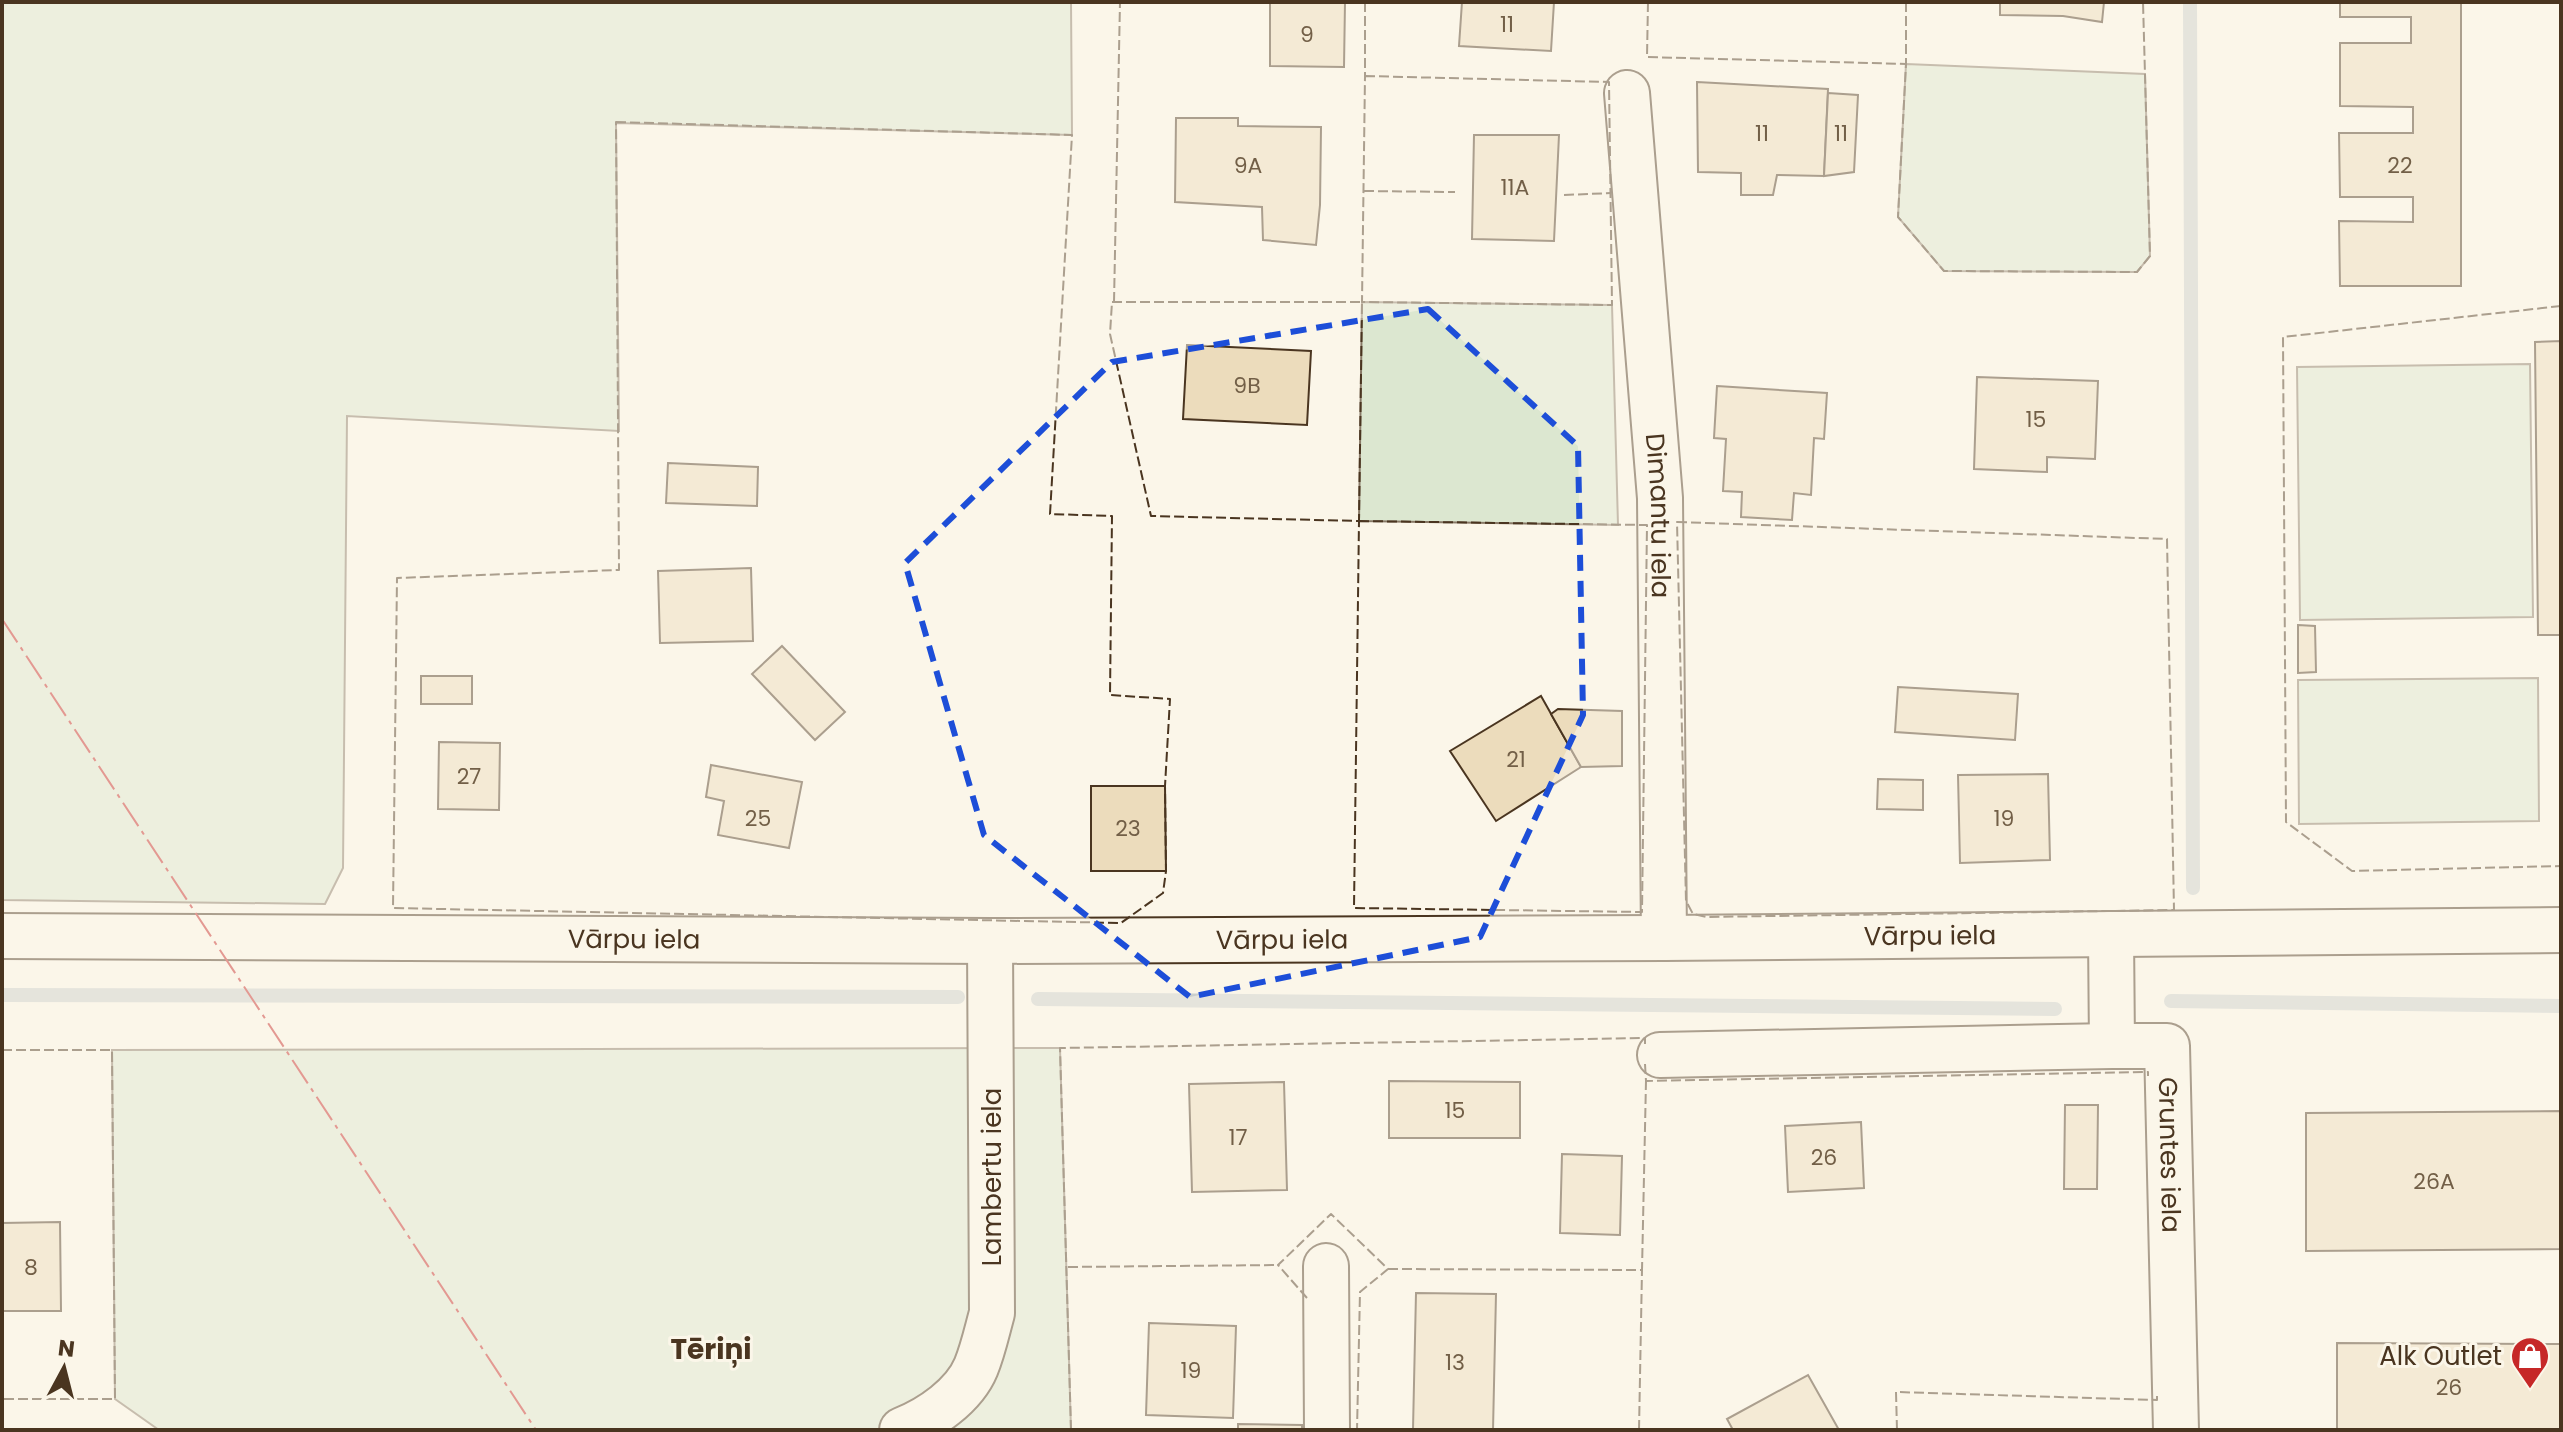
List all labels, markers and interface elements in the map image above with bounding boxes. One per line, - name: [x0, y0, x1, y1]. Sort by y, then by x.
- house number: 11: [1500, 9, 1514, 40]
- house number: 9: [1300, 19, 1314, 50]
- house number: 11: [1755, 118, 1769, 149]
- house number: 11: [1834, 118, 1848, 149]
- house number: 9A: [1234, 150, 1263, 181]
- house number: 22: [2387, 150, 2413, 181]
- house number: 11A: [1501, 172, 1530, 203]
- house number: 9B: [1233, 370, 1261, 401]
- house number: 15: [2026, 404, 2046, 435]
- street label: Dimantu iela: [1637, 432, 1679, 599]
- house number: 21: [1506, 744, 1526, 775]
- house number: 27: [457, 761, 481, 792]
- house number: 25: [745, 803, 771, 834]
- house number: 19: [1994, 803, 2014, 834]
- house number: 23: [1115, 813, 1141, 844]
- street label: Vārpu iela: [1864, 917, 1996, 954]
- street label: Vārpu iela: [568, 921, 700, 958]
- street label: Vārpu iela: [1216, 921, 1348, 958]
- street label: Gruntes iela: [2150, 1077, 2189, 1233]
- street label: Lambertu iela: [974, 1088, 1010, 1266]
- house number: 15: [1445, 1095, 1465, 1126]
- house number: 17: [1228, 1122, 1248, 1153]
- house number: 26: [1811, 1142, 1837, 1173]
- house number: 26A: [2413, 1166, 2455, 1197]
- house number: 8: [24, 1252, 38, 1283]
- north arrow: [24, 1328, 104, 1408]
- district label: Tēriņi: [670, 1330, 752, 1369]
- text: N: [56, 1332, 76, 1365]
- shop icon: Alk Outlet: [2509, 1335, 2551, 1390]
- place label: Alk Outlet: [2379, 1338, 2502, 1374]
- house number: 13: [1445, 1347, 1465, 1378]
- house number: 19: [1181, 1355, 1201, 1386]
- house number: 26: [2436, 1372, 2462, 1403]

